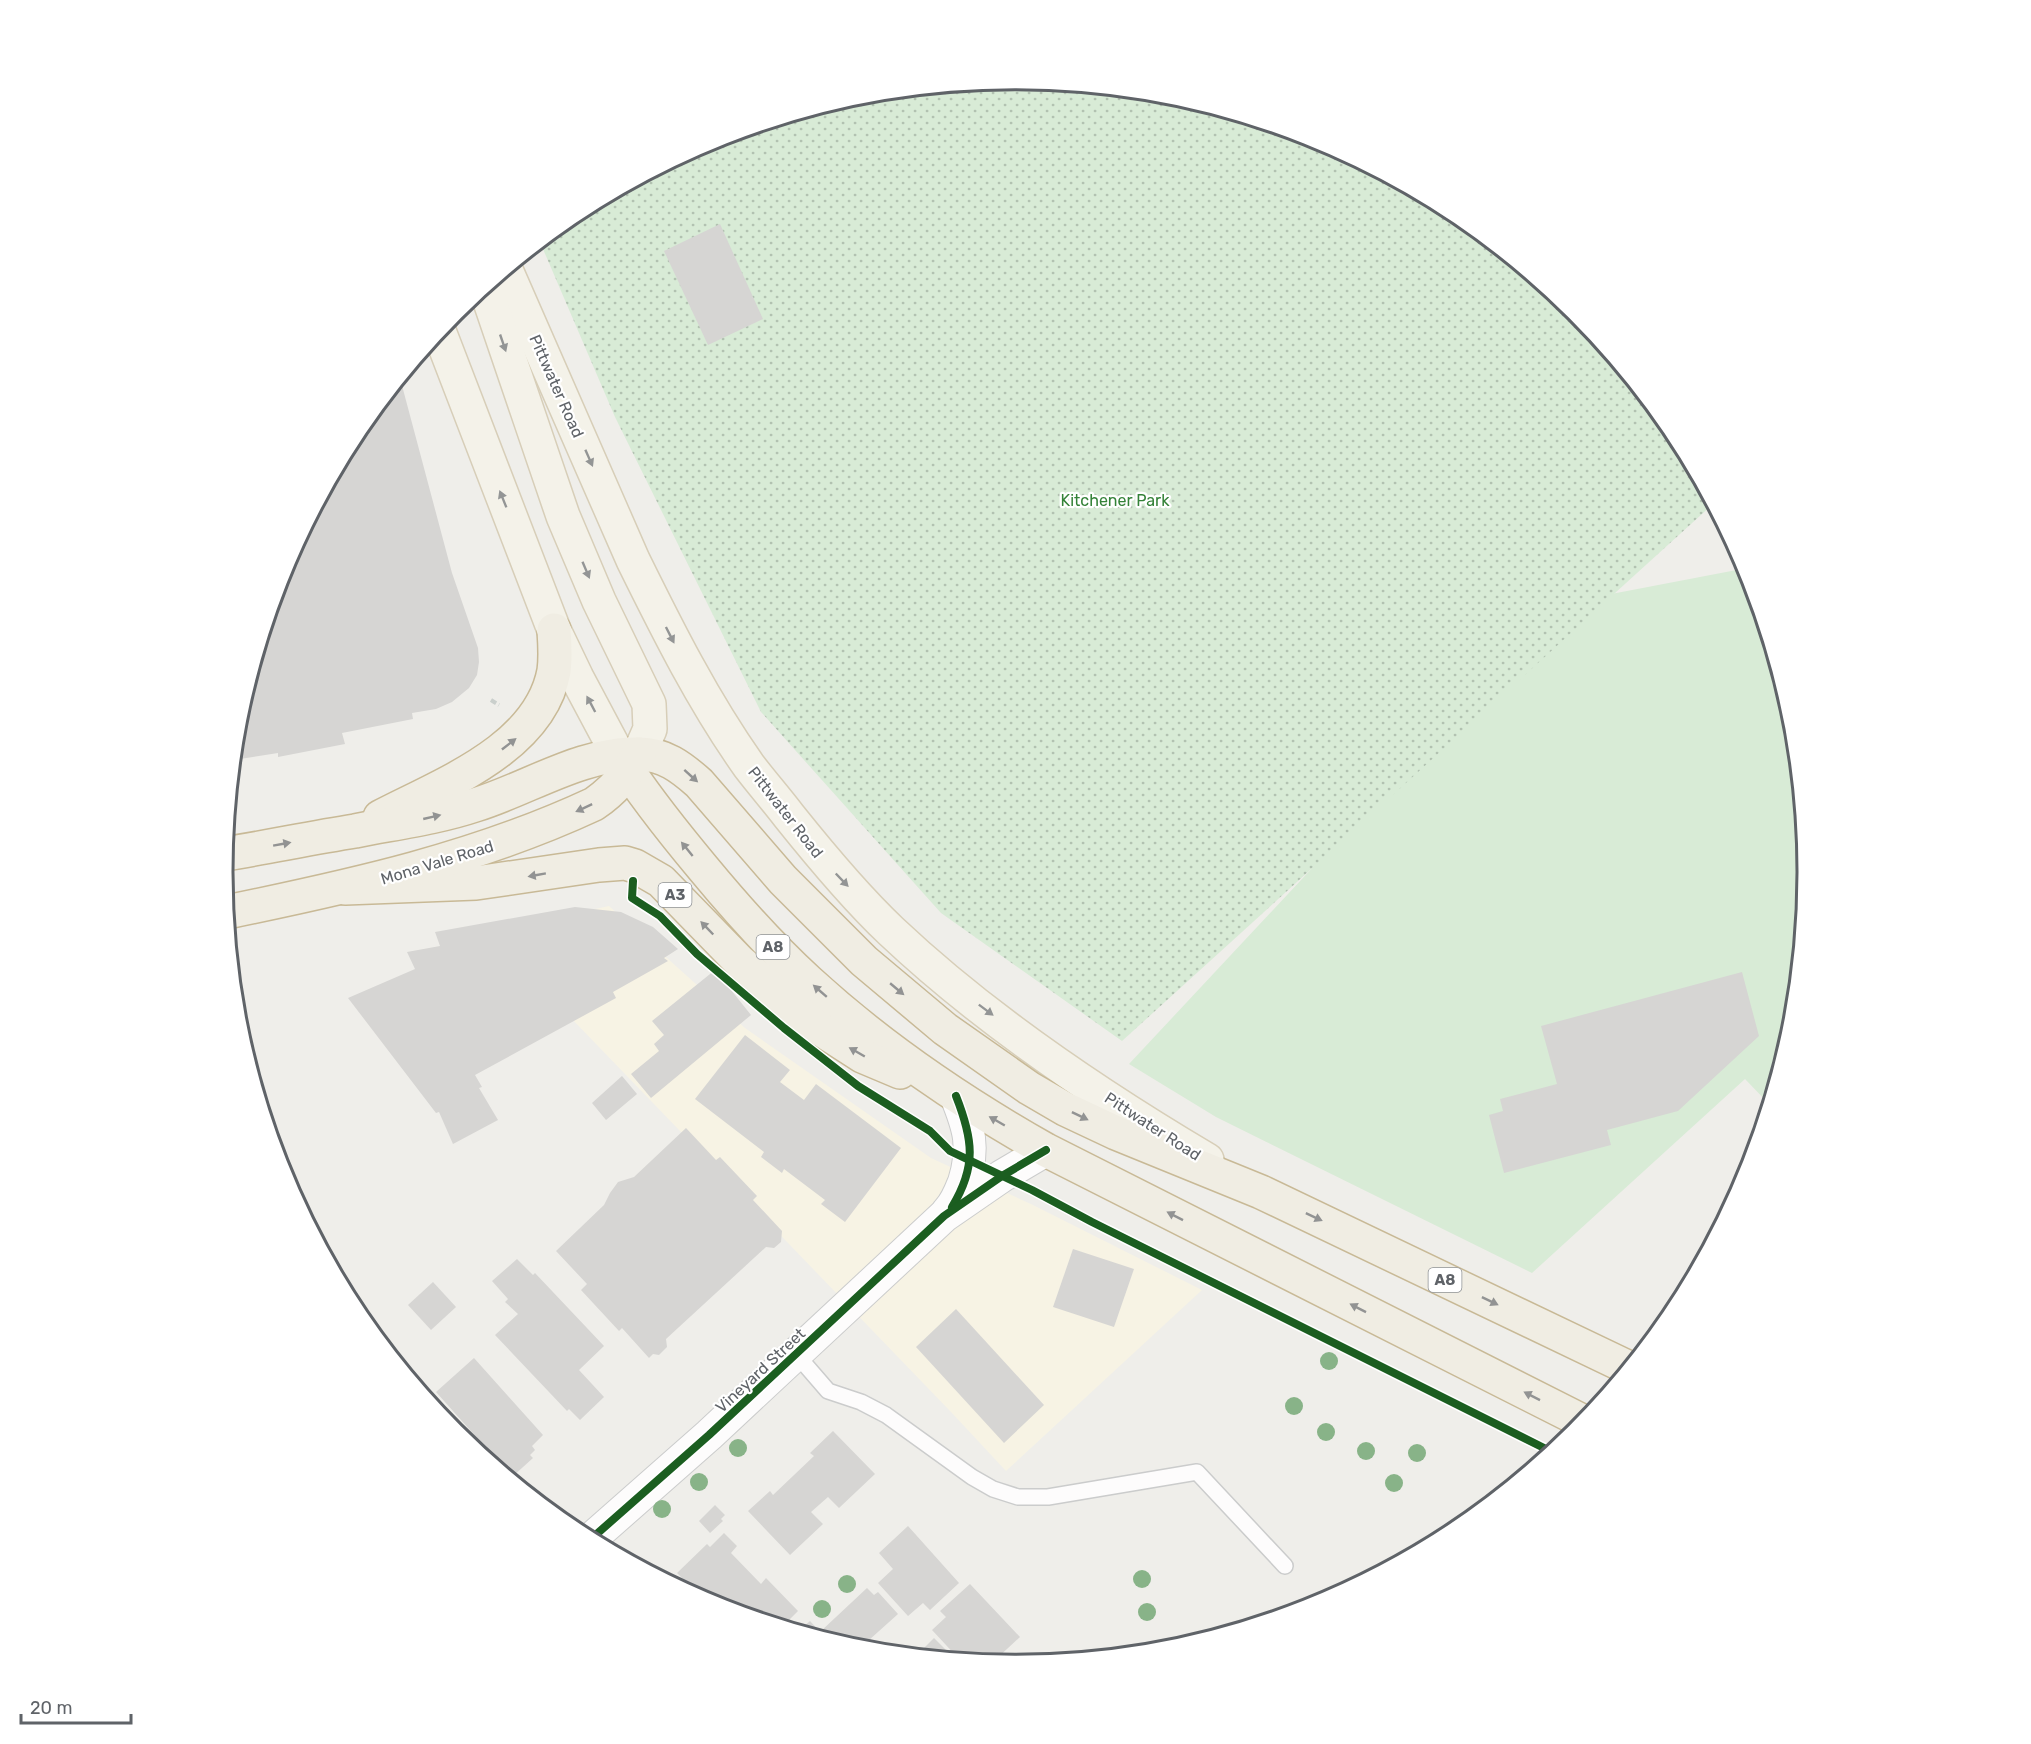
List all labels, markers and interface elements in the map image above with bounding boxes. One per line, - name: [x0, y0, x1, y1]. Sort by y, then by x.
- street label: Pittwater Road: [525, 332, 588, 441]
- one-way arrow: [499, 334, 509, 352]
- one-way arrow: [584, 449, 594, 467]
- one-way arrow: [498, 489, 508, 507]
- park label: Kitchener Park: [1061, 491, 1170, 510]
- one-way arrow: [581, 561, 591, 579]
- one-way arrow: [665, 627, 675, 644]
- one-way arrow: [586, 695, 596, 712]
- one-way arrow: [501, 738, 516, 750]
- street label: Pittwater Road: [744, 763, 827, 862]
- one-way arrow: [684, 769, 699, 783]
- one-way arrow: [576, 804, 593, 813]
- one-way arrow: [423, 811, 441, 821]
- street label: Mona Vale Road: [378, 836, 496, 889]
- one-way arrow: [273, 840, 292, 849]
- one-way arrow: [682, 841, 694, 856]
- one-way arrow: [528, 870, 547, 879]
- one-way arrow: [835, 872, 848, 887]
- road number: A3: [658, 883, 692, 907]
- one-way arrow: [700, 922, 714, 936]
- road number: A8: [756, 935, 790, 959]
- one-way arrow: [889, 983, 905, 996]
- one-way arrow: [813, 985, 828, 998]
- one-way arrow: [979, 1004, 994, 1016]
- one-way arrow: [848, 1047, 865, 1057]
- street label: Pittwater Road: [1101, 1088, 1204, 1165]
- one-way arrow: [1071, 1111, 1089, 1121]
- one-way arrow: [989, 1116, 1005, 1127]
- one-way arrow: [1167, 1211, 1184, 1221]
- one-way arrow: [1306, 1212, 1323, 1221]
- road number: A8: [1428, 1268, 1462, 1292]
- one-way arrow: [1481, 1296, 1498, 1306]
- one-way arrow: [1349, 1303, 1366, 1313]
- street label: Vineyard Street: [712, 1324, 809, 1417]
- one-way arrow: [1523, 1391, 1541, 1401]
- scale bar: [21, 1687, 130, 1725]
- text: 20 m: [30, 1697, 72, 1719]

